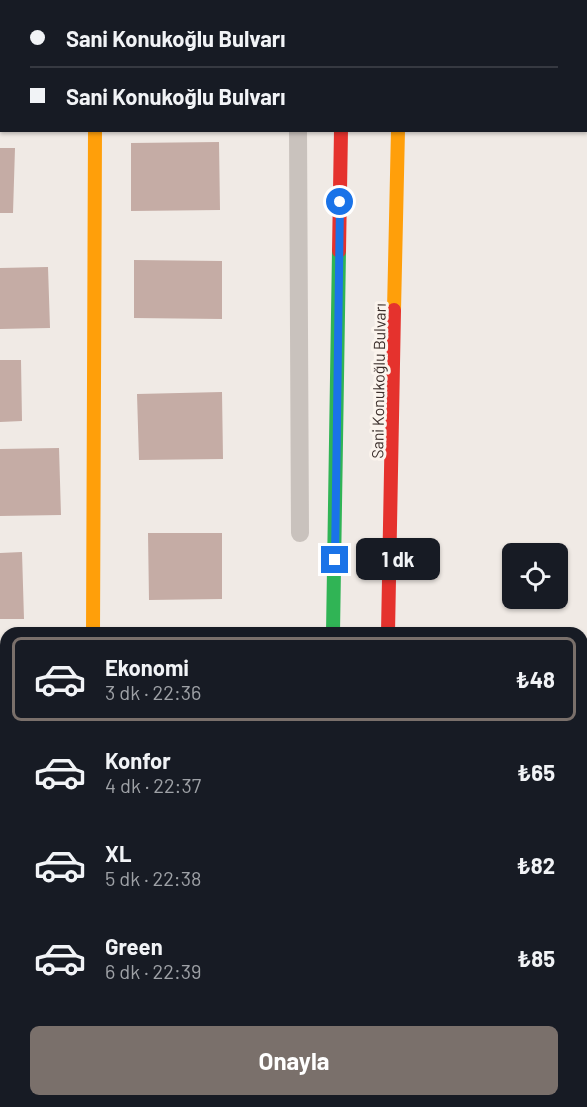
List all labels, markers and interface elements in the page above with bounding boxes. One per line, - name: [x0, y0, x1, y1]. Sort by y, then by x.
- text: Sani Konukoğlu Bulvarı: [66, 25, 285, 51]
- text: Sani Konukoğlu Bulvarı: [66, 83, 285, 109]
- route start: [326, 188, 353, 215]
- street label: Sani Konukoğlu Bulvarı: [367, 303, 389, 459]
- callout: 1 dk: [356, 539, 440, 581]
- map controls: [502, 543, 568, 609]
- button: locate: [502, 543, 568, 609]
- route end: [321, 546, 348, 573]
- text: 1 dk: [381, 547, 415, 571]
- icon: car: [33, 652, 87, 706]
- text: Ekonomi: [105, 654, 189, 680]
- text: ₺48: [516, 666, 555, 692]
- text: 3 dk · 22:36: [105, 680, 201, 704]
- icon: car: [33, 745, 87, 799]
- text: Konfor: [105, 747, 171, 773]
- text: ₺65: [517, 759, 555, 785]
- text: 4 dk · 22:37: [105, 773, 201, 797]
- icon: car: [33, 838, 87, 892]
- text: XL: [105, 840, 131, 866]
- text: ₺82: [517, 852, 555, 878]
- text: 5 dk · 22:38: [105, 866, 201, 890]
- icon: car: [33, 931, 87, 985]
- text: Green: [105, 933, 163, 959]
- text: ₺85: [517, 945, 555, 971]
- text: 6 dk · 22:39: [105, 959, 201, 983]
- button: Onayla: [30, 1026, 558, 1095]

